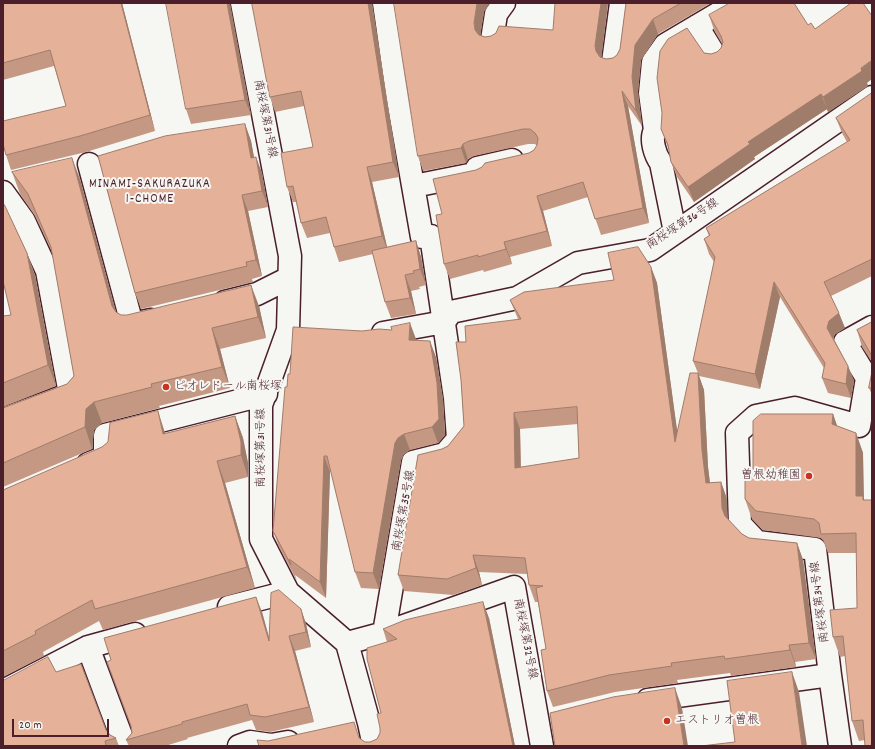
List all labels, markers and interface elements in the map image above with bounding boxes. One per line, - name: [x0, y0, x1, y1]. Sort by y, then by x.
- street label: 南桜塚第31号線: [249, 78, 279, 160]
- district label: MINAMI-SAKURAZUKA 1-CHOME: [89, 177, 211, 208]
- street label: 南桜塚第36号線: [644, 196, 722, 254]
- place label: ピオレドール南桜塚: [174, 380, 282, 394]
- marker: ピオレドール南桜塚: [161, 382, 171, 392]
- street label: 南桜塚第31号線: [255, 408, 269, 488]
- street label: 南桜塚第35号線: [391, 469, 419, 553]
- place label: 曽根幼稚園: [741, 469, 801, 483]
- marker: 曽根幼稚園: [804, 471, 814, 481]
- street label: 南桜塚第34号線: [809, 560, 833, 644]
- street label: 南桜塚第32号線: [509, 597, 539, 681]
- scale bar: [14, 711, 111, 737]
- place label: エストリオ曽根: [675, 714, 759, 728]
- marker: エストリオ曽根: [662, 716, 672, 726]
- text: 20 m: [19, 717, 42, 734]

